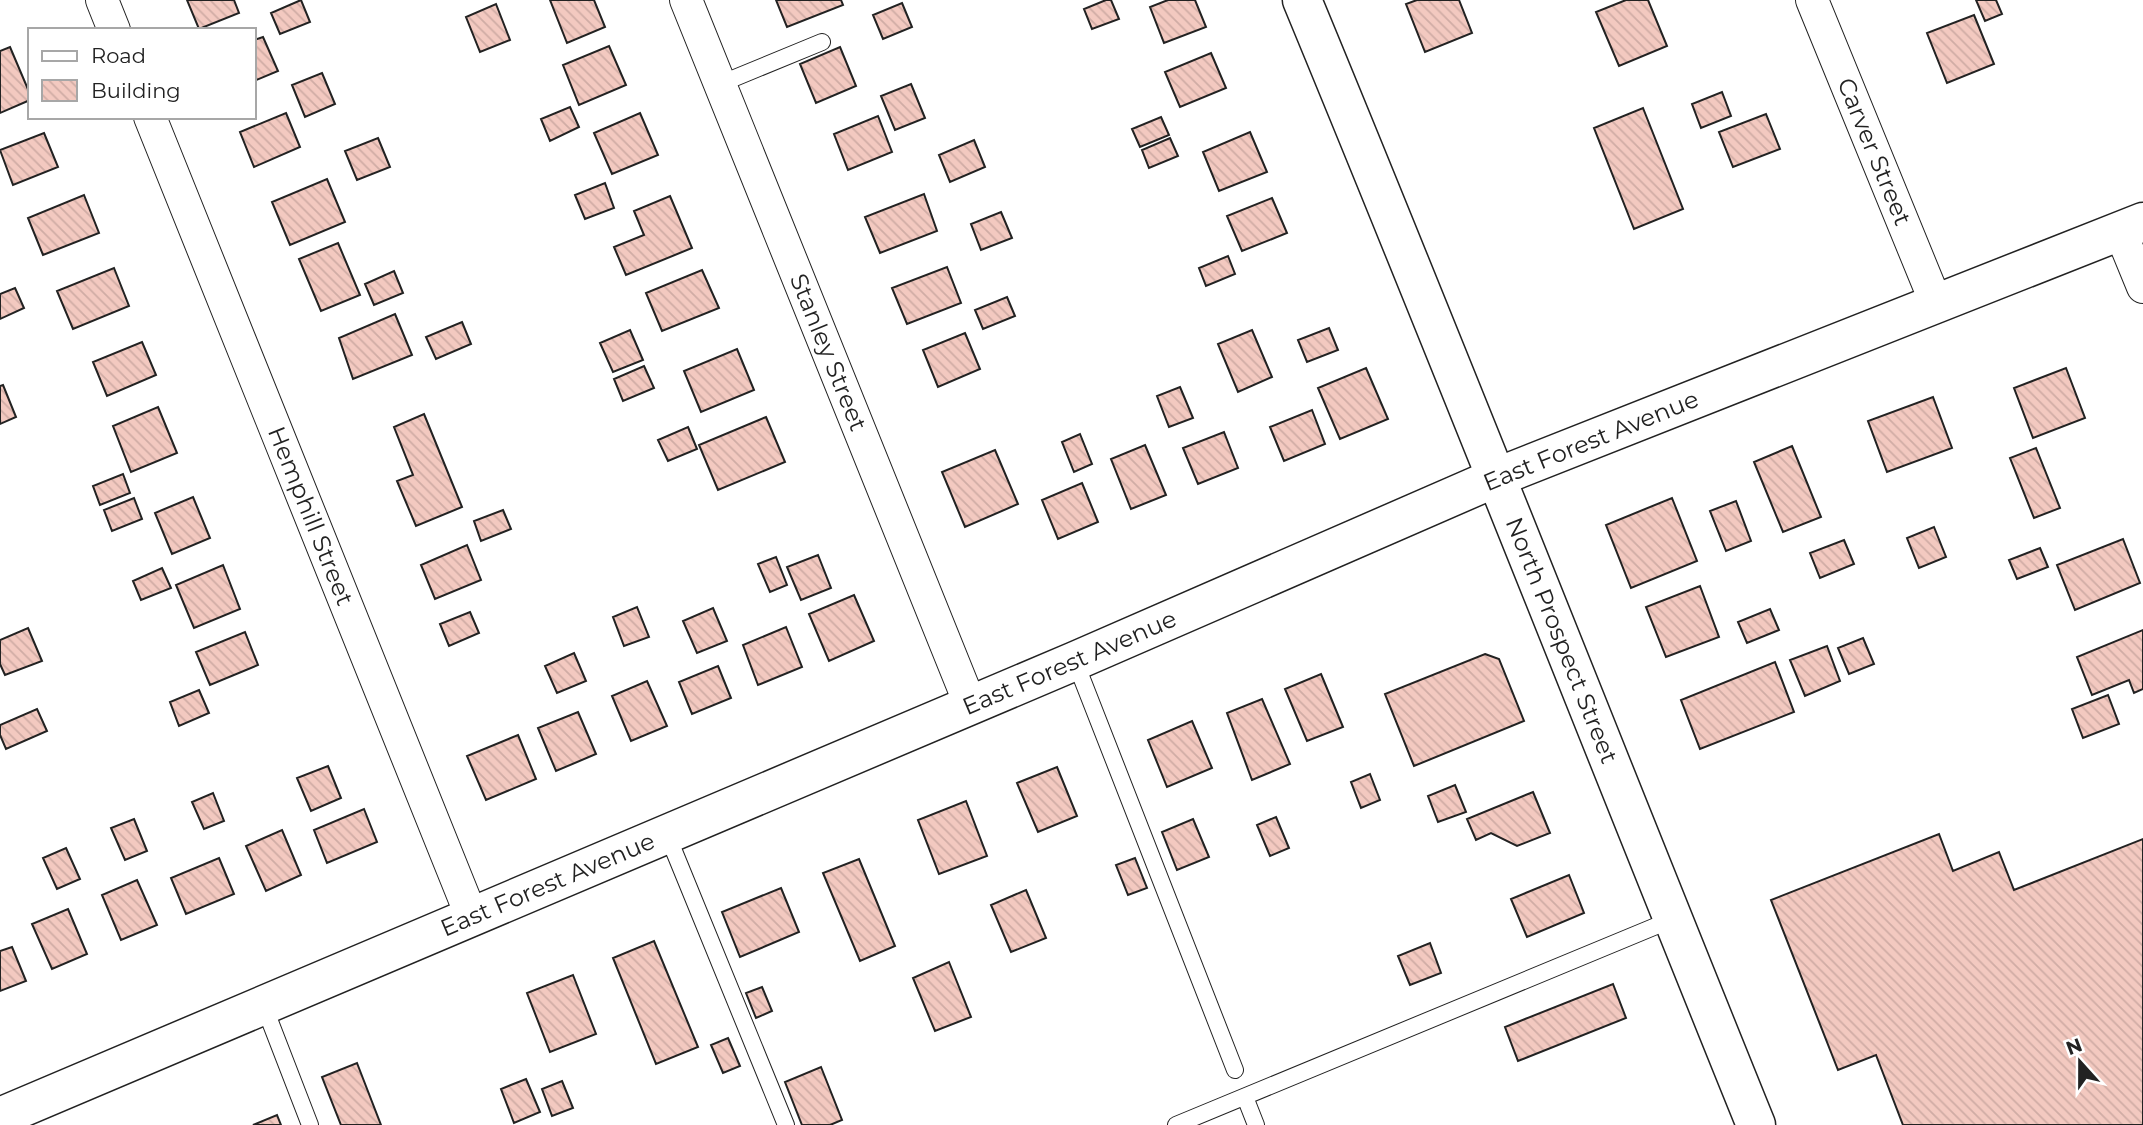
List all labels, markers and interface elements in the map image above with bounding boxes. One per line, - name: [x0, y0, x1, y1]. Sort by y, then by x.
- legend: [28, 28, 256, 119]
- text: Road: [91, 43, 146, 68]
- street label: Carver Street: [1831, 74, 1918, 230]
- text: Building: [91, 78, 181, 103]
- street label: Stanley Street: [784, 269, 873, 435]
- street label: East Forest Avenue: [1479, 384, 1703, 497]
- street label: Hemphill Street: [262, 422, 360, 610]
- street label: North Prospect Street: [1500, 513, 1624, 768]
- street label: East Forest Avenue: [958, 604, 1181, 721]
- street label: East Forest Avenue: [436, 826, 659, 942]
- north arrow: [2045, 1027, 2115, 1097]
- text: N: [2063, 1033, 2085, 1060]

